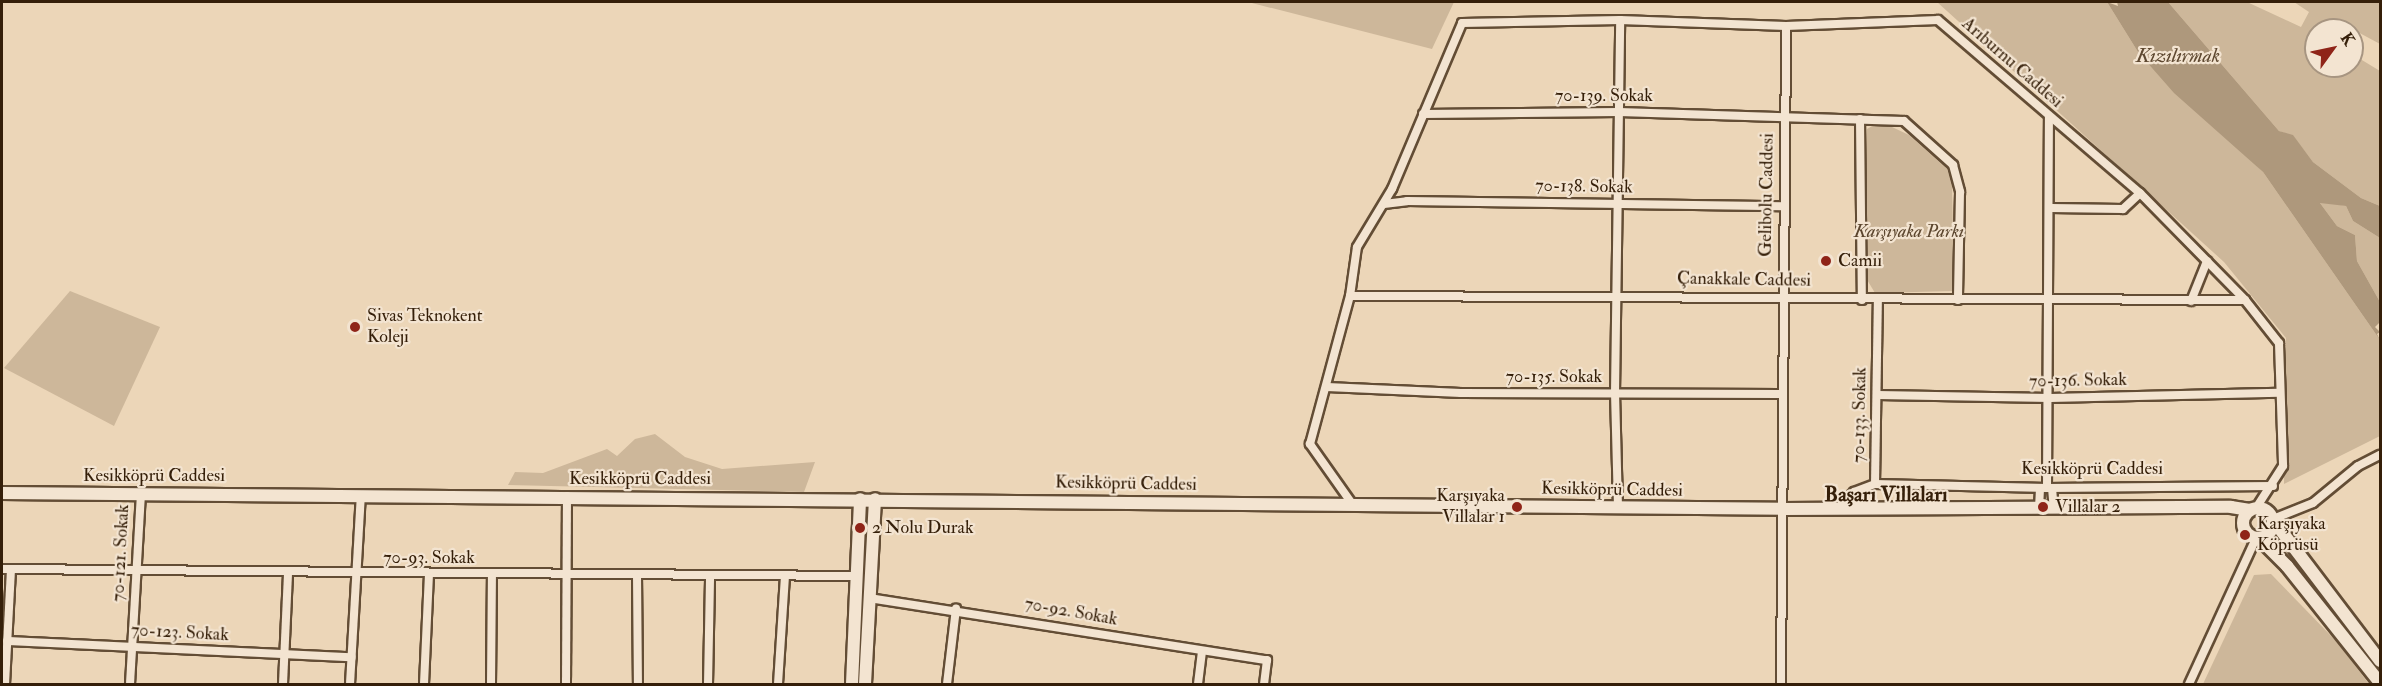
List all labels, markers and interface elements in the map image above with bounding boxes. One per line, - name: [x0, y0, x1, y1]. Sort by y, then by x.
- street label: Arıburnu Caddesi: [1957, 13, 2067, 113]
- north arrow: [2304, 18, 2364, 78]
- text: K: [2336, 29, 2359, 49]
- water label: Kızılırmak: [2136, 43, 2220, 67]
- street label: 70-139. Sokak: [1555, 85, 1653, 107]
- street label: Gelibolu Caddesi: [1755, 133, 1779, 257]
- street label: 70-138. Sokak: [1535, 175, 1633, 199]
- park label: Karşıyaka Parkı: [1854, 221, 1964, 243]
- place label: Camii: [1838, 250, 1882, 272]
- marker: Camii: [1819, 254, 1833, 268]
- street label: Çanakkale Caddesi: [1677, 268, 1811, 292]
- place label: Sivas Teknokent Koleji: [367, 306, 483, 348]
- marker: Sivas Teknokent Koleji: [348, 320, 362, 334]
- street label: 70-135. Sokak: [1506, 366, 1602, 388]
- street label: 70-133. Sokak: [1848, 367, 1872, 463]
- street label: 70-136. Sokak: [2029, 369, 2127, 393]
- street label: Kesikköprü Caddesi: [2021, 458, 2163, 480]
- street label: Kesikköprü Caddesi: [83, 465, 225, 487]
- street label: Kesikköprü Caddesi: [569, 468, 711, 490]
- street label: Kesikköprü Caddesi: [1055, 472, 1197, 496]
- street label: Kesikköprü Caddesi: [1541, 478, 1683, 502]
- district label: Başarı Villaları: [1824, 482, 1948, 508]
- place label: Karşıyaka Villalar 1: [1436, 486, 1505, 528]
- place label: Villalar 2: [2055, 496, 2121, 518]
- marker: Karşıyaka Villalar 1: [1510, 500, 1524, 514]
- marker: Villalar 2: [2036, 500, 2050, 514]
- street label: 70-121. Sokak: [108, 504, 134, 602]
- place label: Karşıyaka Köprüsü: [2257, 514, 2326, 556]
- place label: 2 Nolu Durak: [872, 517, 974, 539]
- marker: 2 Nolu Durak: [853, 521, 867, 535]
- marker: Karşıyaka Köprüsü: [2238, 528, 2252, 542]
- street label: 70-93. Sokak: [383, 547, 475, 569]
- street label: 70-92. Sokak: [1023, 593, 1119, 631]
- street label: 70-123. Sokak: [131, 620, 229, 646]

